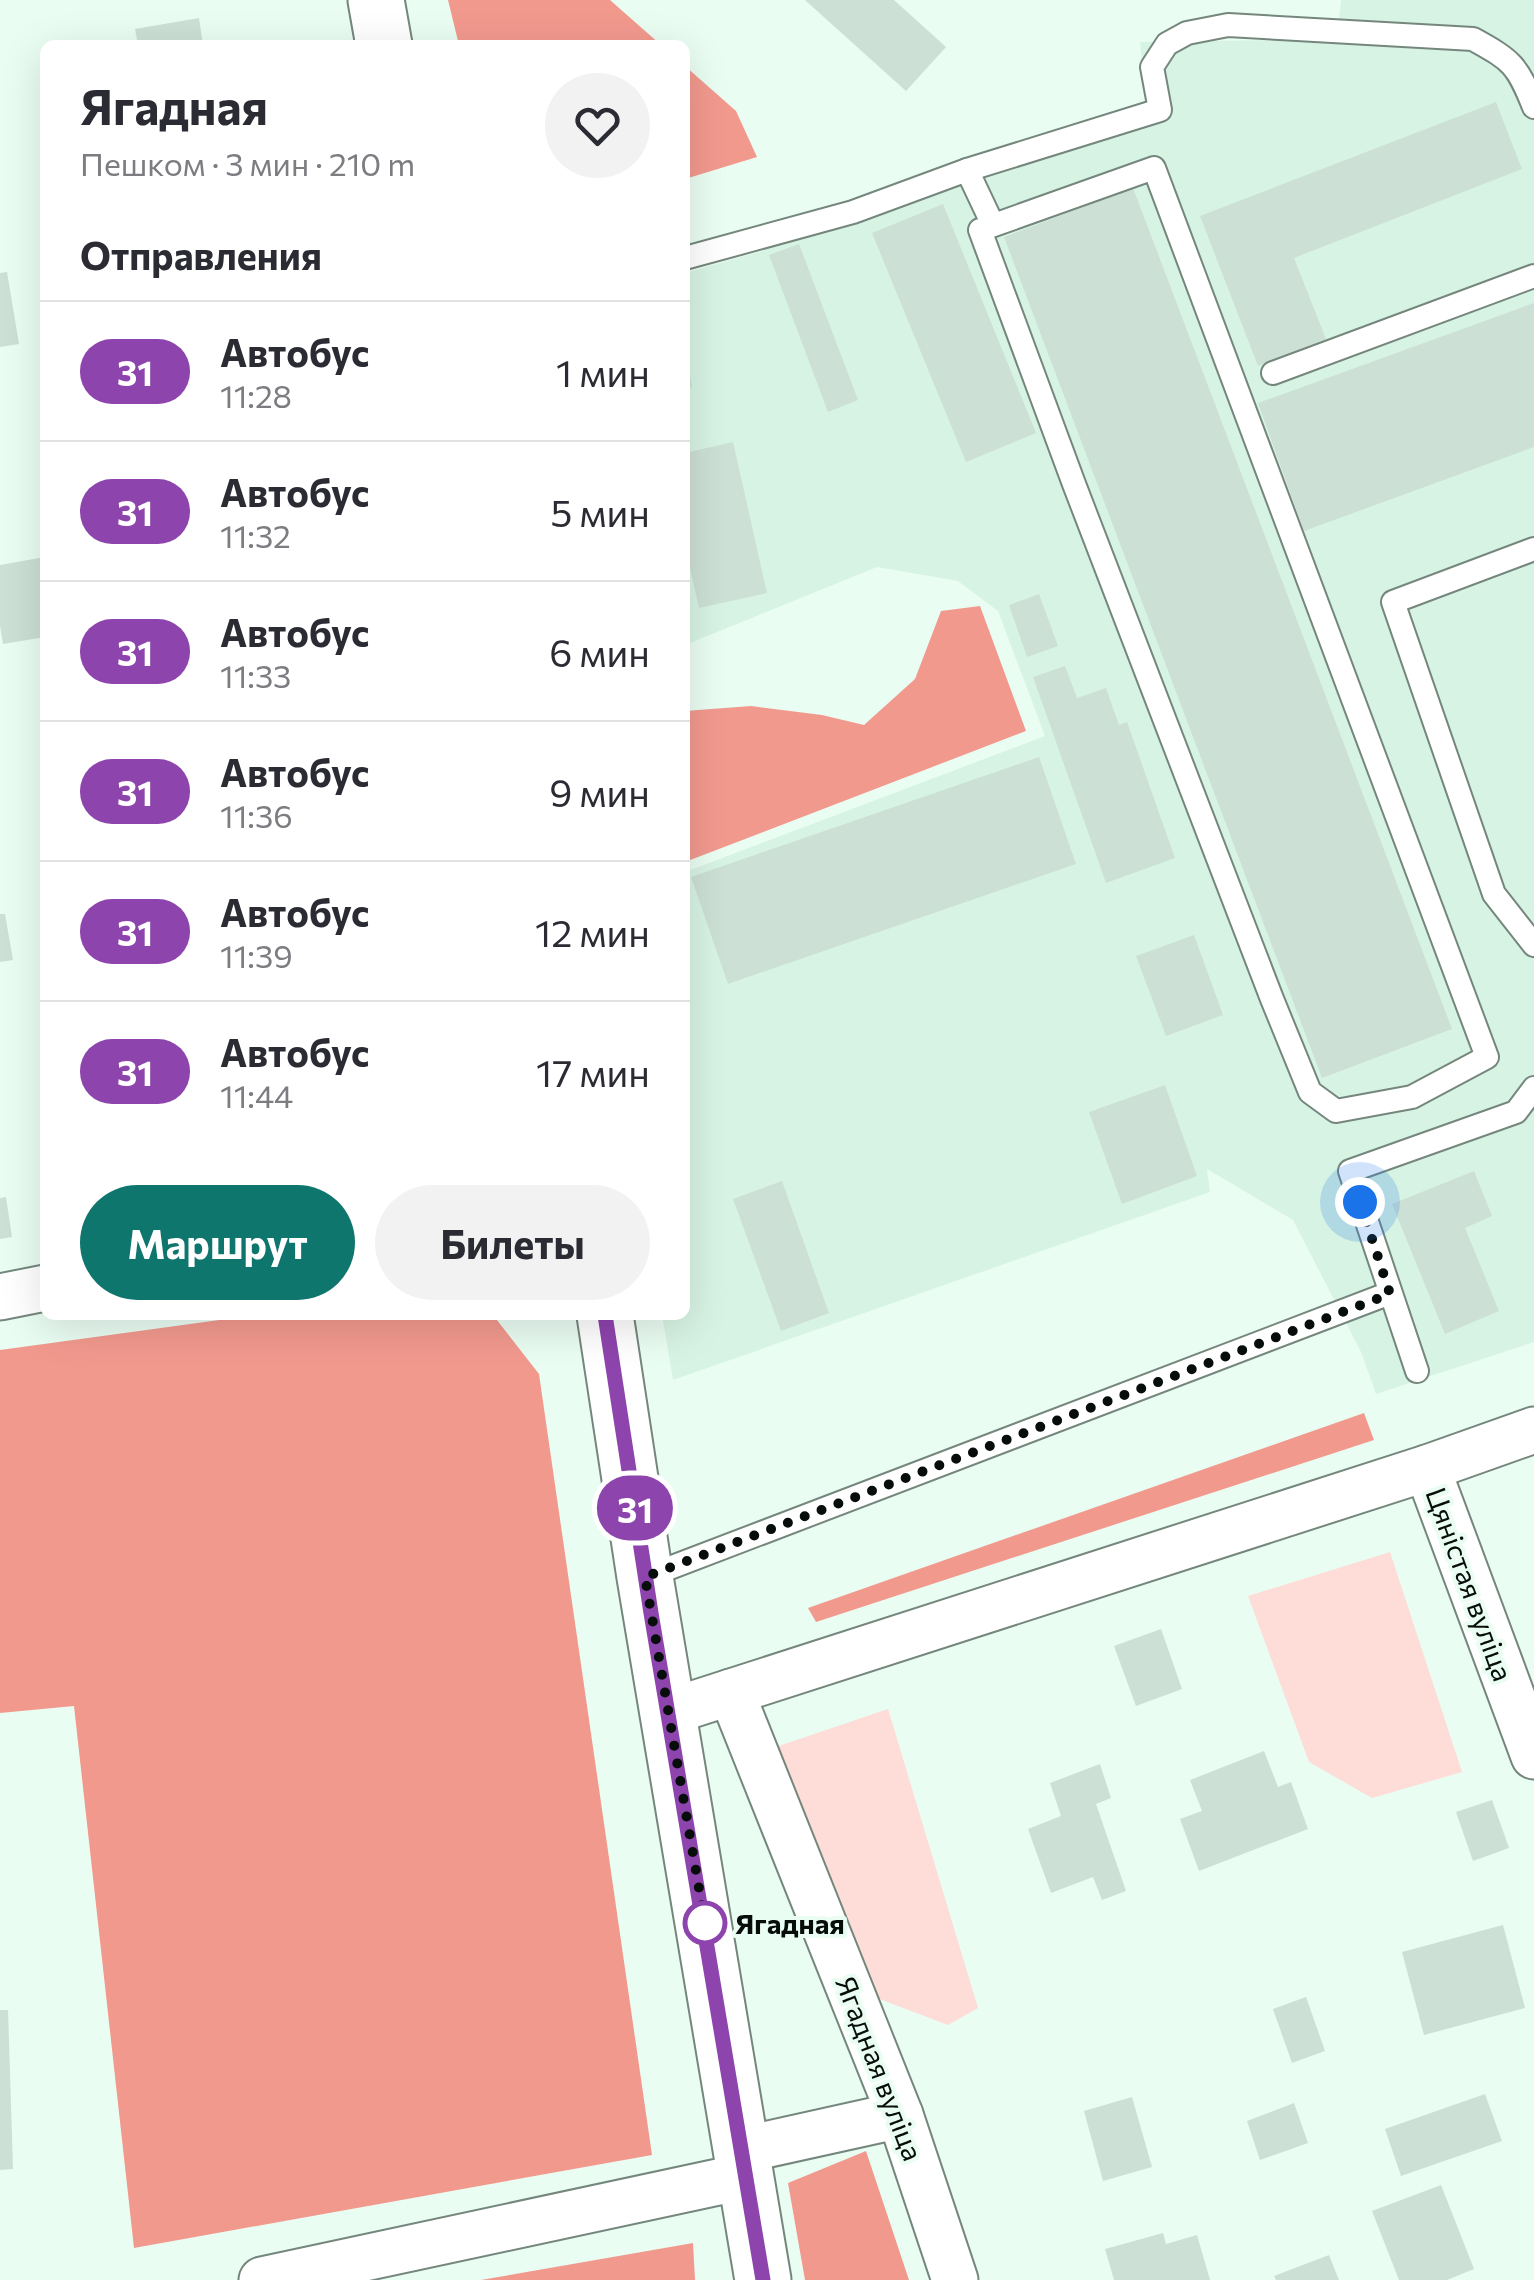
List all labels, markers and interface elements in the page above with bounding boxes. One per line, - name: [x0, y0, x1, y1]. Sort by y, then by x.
- button: heart: [545, 73, 650, 178]
- text: Ягадная: [80, 76, 268, 135]
- text: Пешком · 3 мин · 210 m: [80, 143, 415, 183]
- text: Отправления: [80, 231, 322, 278]
- text: Автобус: [220, 328, 370, 375]
- text: 1 мин: [556, 348, 650, 395]
- text: 31: [117, 350, 153, 393]
- text: 11:28: [220, 375, 292, 415]
- text: Автобус: [220, 468, 370, 515]
- text: 5 мин: [550, 488, 650, 535]
- text: 31: [117, 490, 153, 533]
- text: 11:32: [220, 515, 291, 555]
- text: Автобус: [220, 608, 370, 655]
- text: 6 мин: [549, 628, 650, 675]
- text: 31: [117, 630, 153, 673]
- text: 11:33: [220, 655, 291, 695]
- text: Автобус: [220, 748, 370, 795]
- text: 9 мин: [549, 768, 650, 815]
- text: 31: [117, 770, 153, 813]
- text: 11:36: [220, 795, 293, 835]
- text: Автобус: [220, 888, 370, 935]
- text: 12 мин: [535, 908, 650, 955]
- text: 31: [117, 910, 153, 953]
- text: 11:39: [220, 935, 293, 975]
- text: Автобус: [220, 1028, 370, 1075]
- text: 17 мин: [536, 1048, 650, 1095]
- text: 31: [117, 1050, 153, 1093]
- text: 11:44: [220, 1075, 293, 1115]
- your location: [1335, 1177, 1385, 1227]
- button: Маршрут: [80, 1185, 355, 1300]
- button: Билеты: [375, 1185, 650, 1300]
- line badge: 31: [590, 1476, 680, 1540]
- street label: Цяністая вуліца: [1419, 1483, 1521, 1685]
- text: 31: [617, 1487, 653, 1530]
- marker: Ягадная: [684, 1902, 726, 1944]
- place label: Ягадная: [735, 1906, 845, 1940]
- street label: Ягадная вуліца: [829, 1971, 931, 2165]

